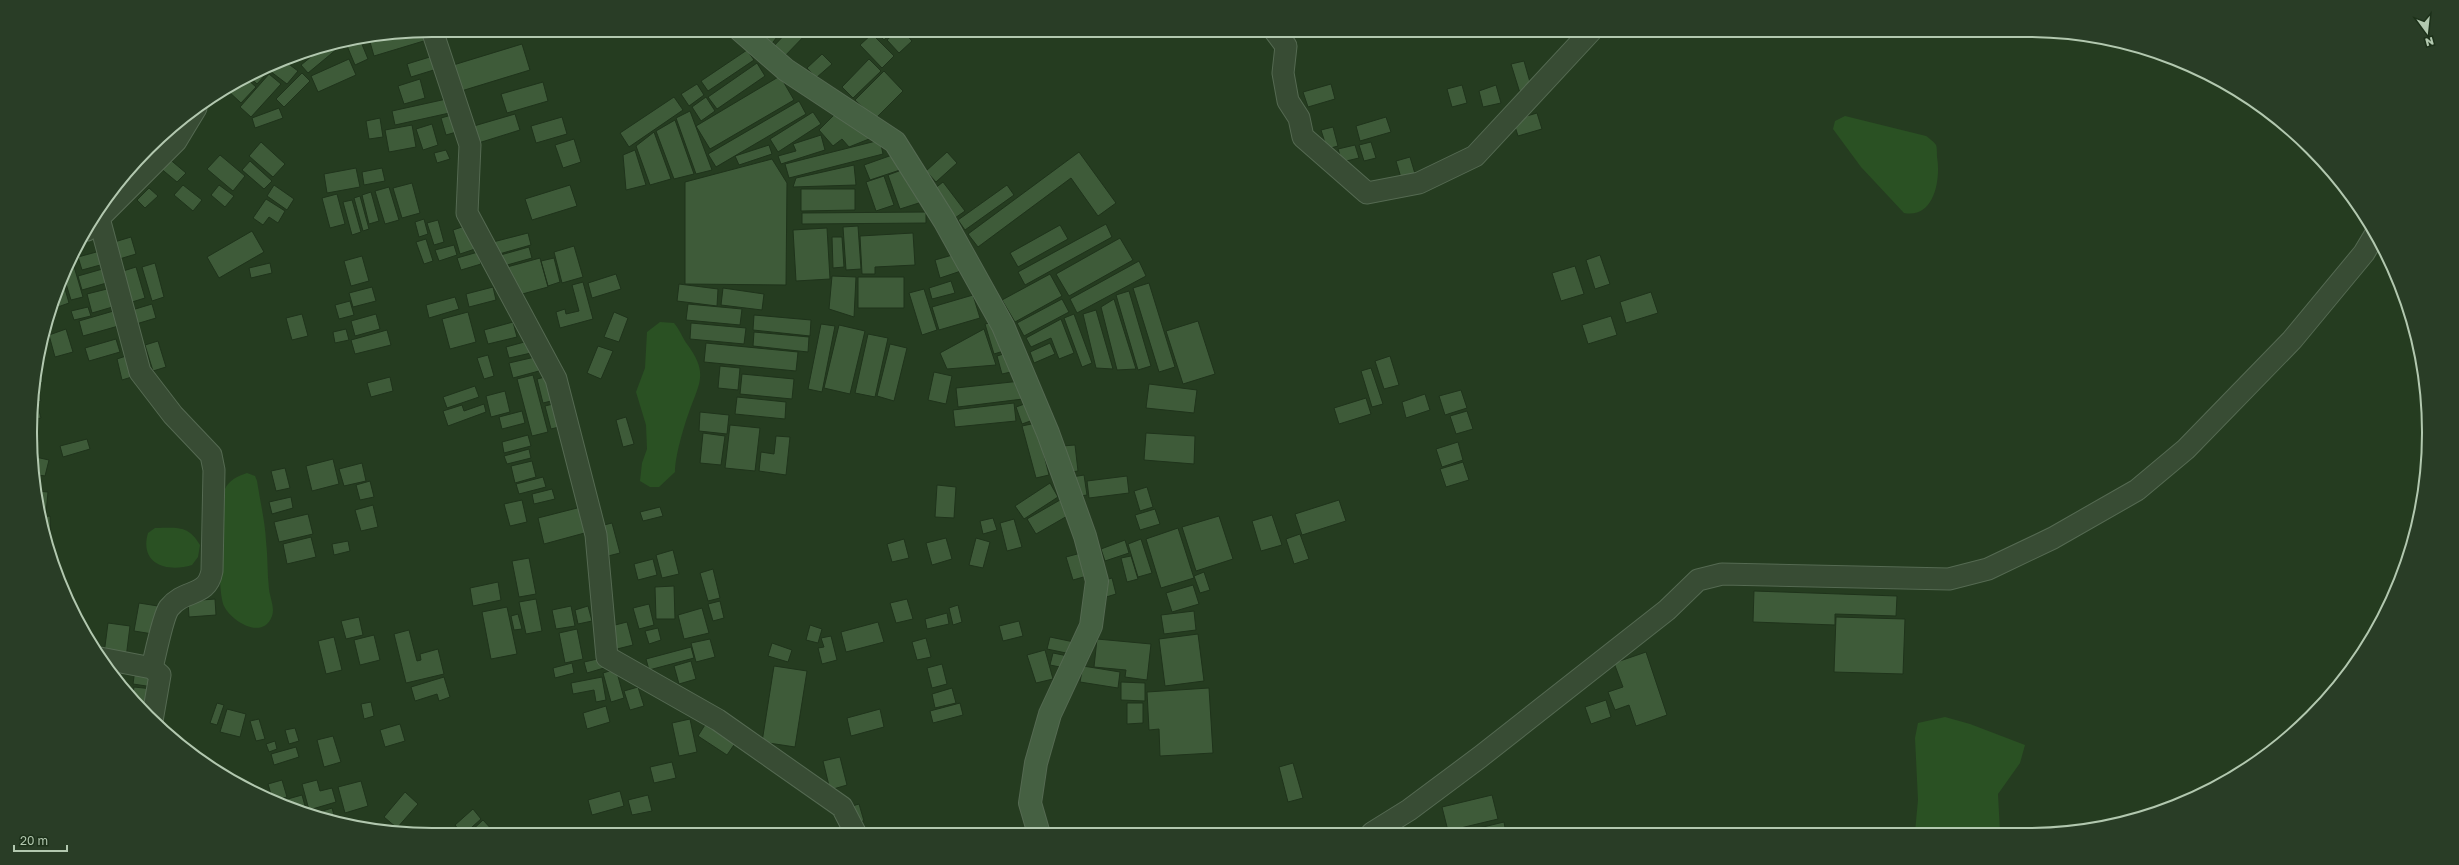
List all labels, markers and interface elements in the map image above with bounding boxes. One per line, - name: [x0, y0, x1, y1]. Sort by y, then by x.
- north arrow: [2407, 12, 2447, 52]
- text: N: [2424, 35, 2435, 50]
- scale bar: [14, 827, 67, 853]
- text: 20 m: [20, 833, 48, 848]

